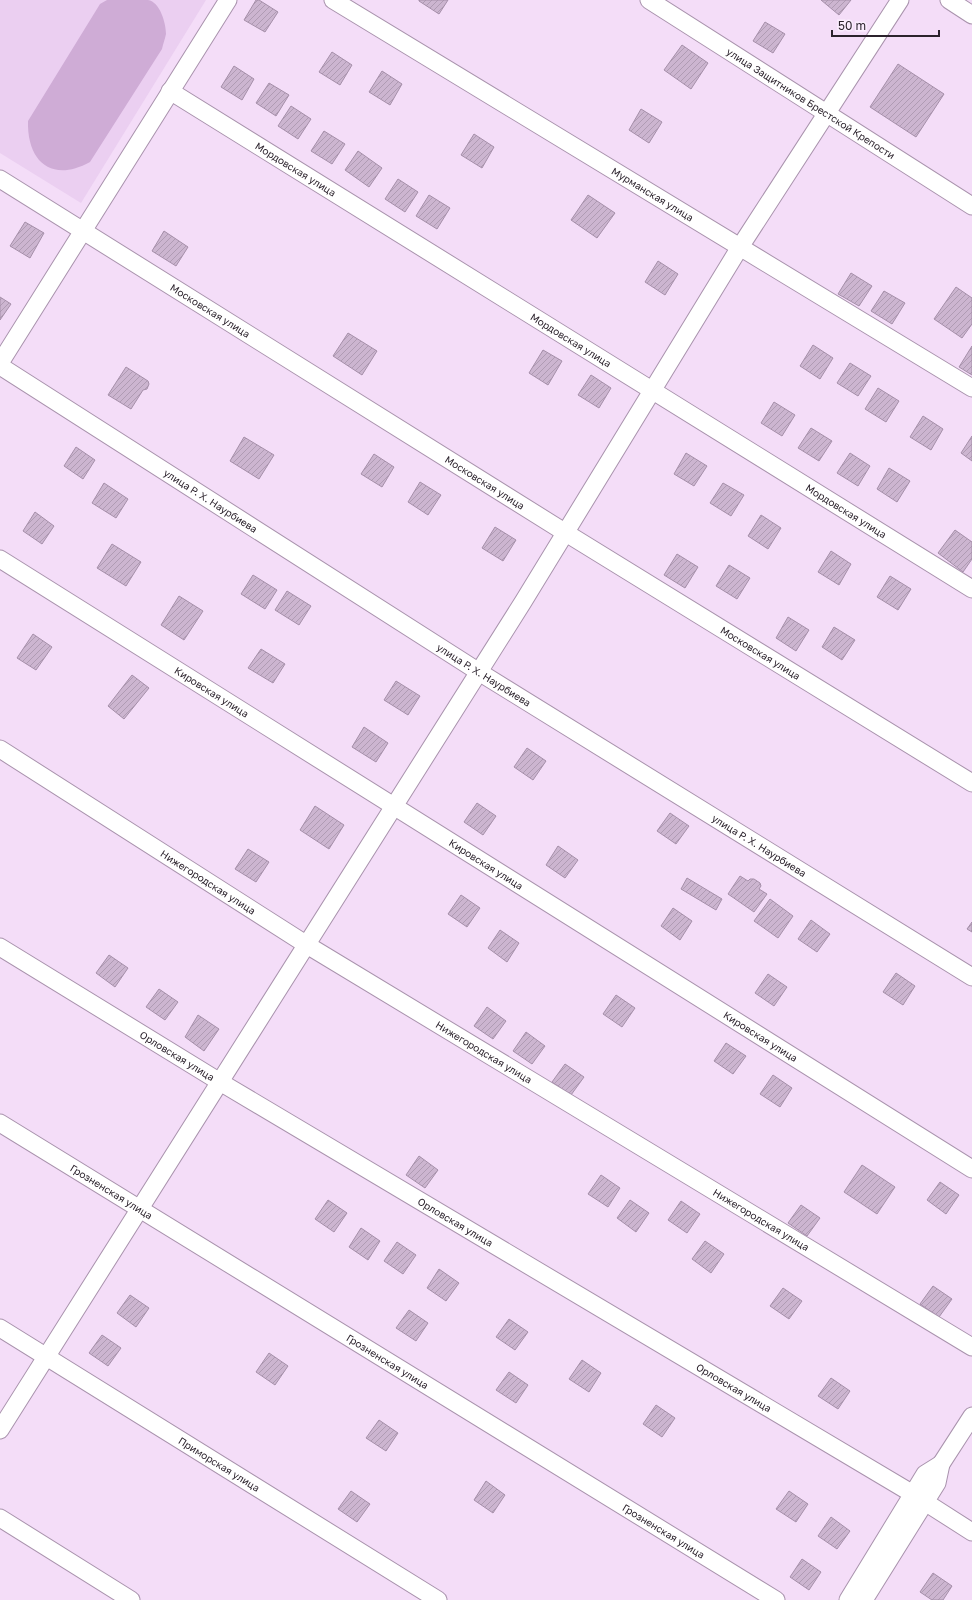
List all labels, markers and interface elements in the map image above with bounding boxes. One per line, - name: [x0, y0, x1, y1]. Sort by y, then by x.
- scale bar: [832, 12, 939, 38]
- text: 50 m: [838, 18, 866, 33]
- street label: улица Защитников Брестской Крепости: [725, 45, 897, 161]
- street label: Мордовская улица: [253, 140, 338, 199]
- street label: Мурманская улица: [610, 165, 696, 224]
- street label: Московская улица: [168, 281, 252, 340]
- street label: Мордовская улица: [528, 310, 614, 370]
- street label: Московская улица: [443, 453, 527, 512]
- street label: улица Р. Х. Наурбиева: [162, 466, 260, 535]
- street label: Мордовская улица: [804, 481, 889, 540]
- street label: Московская улица: [718, 624, 803, 682]
- street label: улица Р. Х. Наурбиева: [435, 641, 533, 709]
- street label: Кировская улица: [172, 664, 251, 720]
- street label: улица Р. Х. Наурбиева: [710, 812, 809, 879]
- street label: Кировская улица: [447, 836, 525, 892]
- street label: Нижегородская улица: [158, 847, 258, 917]
- street label: Кировская улица: [721, 1009, 800, 1064]
- street label: Нижегородская улица: [434, 1018, 534, 1086]
- street label: Орловская улица: [138, 1028, 217, 1083]
- street label: Грозненская улица: [68, 1162, 155, 1221]
- street label: Нижегородская улица: [711, 1186, 812, 1253]
- street label: Орловская улица: [416, 1195, 495, 1249]
- street label: Грозненская улица: [344, 1331, 431, 1391]
- street label: Орловская улица: [694, 1361, 774, 1414]
- street label: Приморская улица: [176, 1434, 262, 1494]
- street label: Грозненская улица: [620, 1501, 707, 1561]

